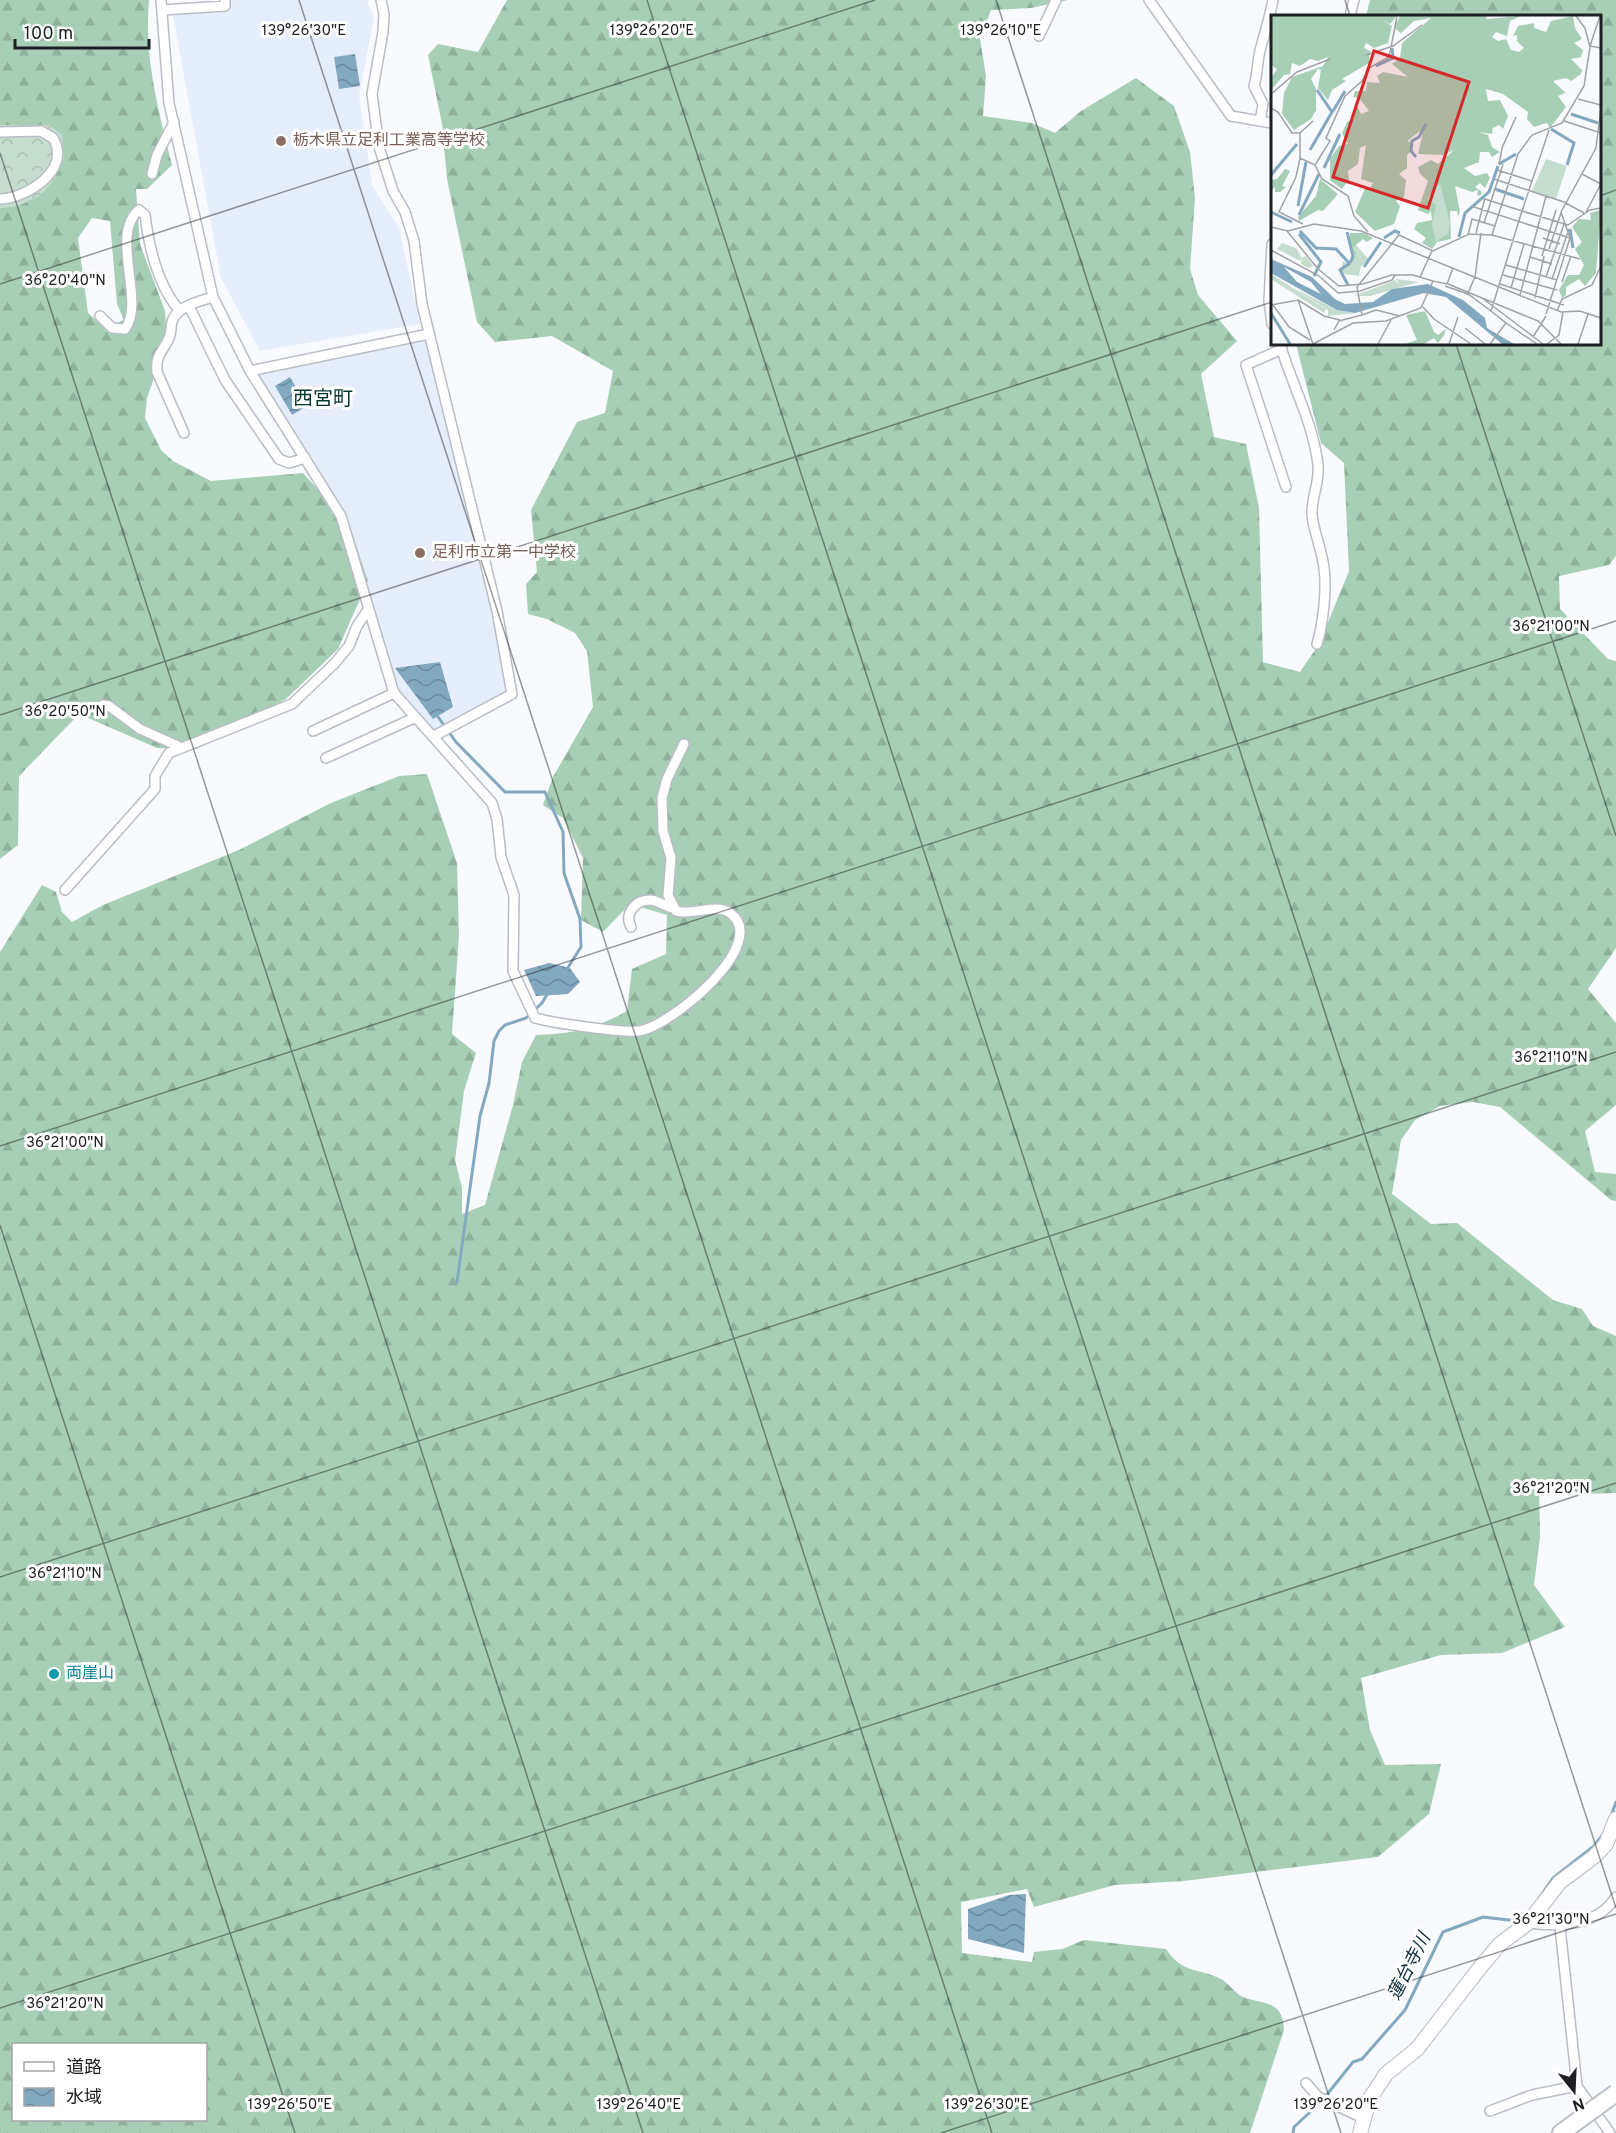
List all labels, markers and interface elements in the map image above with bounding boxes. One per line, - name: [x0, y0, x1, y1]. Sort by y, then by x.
- scale bar: [15, 12, 148, 50]
- inset map: [1271, 15, 1601, 345]
- text: 139°26'30"E: [262, 22, 346, 41]
- text: 139°26'20"E: [610, 22, 694, 41]
- text: 139°26'10"E: [960, 22, 1042, 41]
- text: 100 m: [24, 23, 73, 46]
- place label: 栃木県立足利工業高等学校: [293, 131, 485, 151]
- marker: 栃木県立足利工業高等学校: [274, 134, 288, 148]
- text: 36°20'40"N: [24, 272, 106, 291]
- district label: 西宮町: [293, 387, 353, 413]
- place label: 足利市立第一中学校: [432, 543, 576, 563]
- marker: 足利市立第一中学校: [413, 546, 427, 560]
- text: 36°21'00"N: [1512, 618, 1590, 637]
- text: 36°20'50"N: [24, 703, 106, 722]
- text: 36°21'10"N: [1514, 1049, 1588, 1068]
- text: 36°21'00"N: [26, 1134, 104, 1153]
- text: 36°21'20"N: [1512, 1480, 1590, 1499]
- text: 36°21'10"N: [28, 1565, 102, 1584]
- place label: 両崖山: [66, 1664, 114, 1684]
- marker: 両崖山: [47, 1667, 61, 1681]
- text: 36°21'30"N: [1512, 1911, 1590, 1930]
- water label: 蓮台寺川: [1383, 1928, 1437, 2004]
- text: 36°21'20"N: [26, 1995, 104, 2014]
- legend: [12, 2043, 207, 2121]
- text: 道路: [66, 2057, 102, 2080]
- north arrow: [1544, 2061, 1604, 2121]
- text: 水域: [66, 2087, 102, 2110]
- text: N: [1569, 2092, 1587, 2115]
- text: 139°26'50"E: [248, 2096, 332, 2115]
- text: 139°26'40"E: [597, 2096, 681, 2115]
- text: 139°26'30"E: [945, 2096, 1029, 2115]
- text: 139°26'20"E: [1294, 2096, 1378, 2115]

